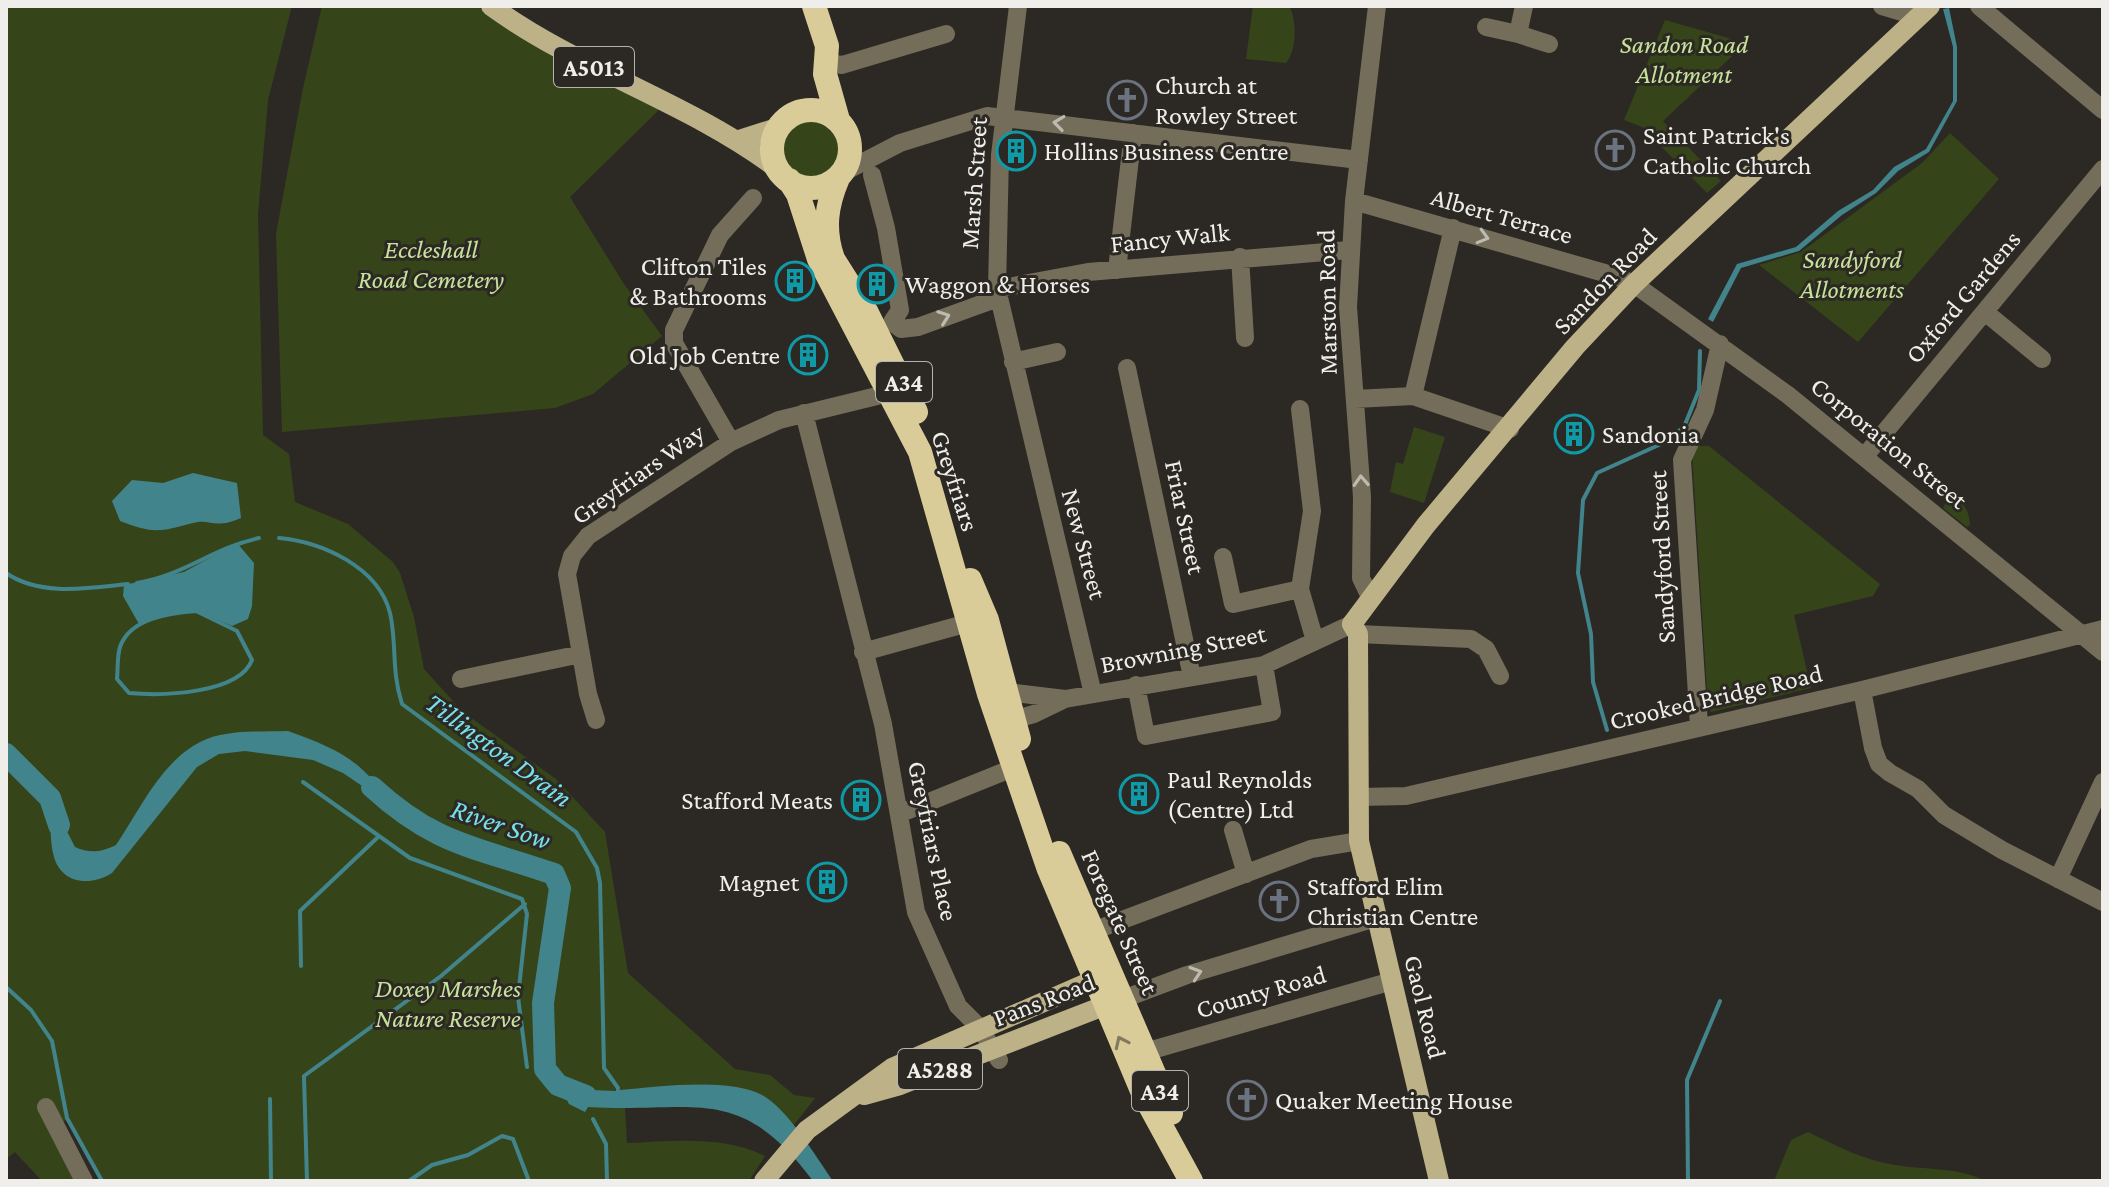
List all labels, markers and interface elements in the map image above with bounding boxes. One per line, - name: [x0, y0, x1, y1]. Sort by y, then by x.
- park label: Sandon Road Allotment: [1620, 30, 1749, 89]
- road number: A5013: [554, 47, 634, 87]
- place label: Church at Rowley Street: [1155, 71, 1297, 130]
- church icon: Church at Rowley Street: [1106, 79, 1148, 121]
- street label: Marsh Street: [955, 115, 993, 250]
- one-way arrow: [1053, 115, 1066, 132]
- place label: Saint Patrick's Catholic Church: [1643, 121, 1811, 180]
- church icon: Saint Patrick's Catholic Church: [1594, 129, 1636, 171]
- building icon: Hollins Business Centre: [995, 130, 1037, 172]
- place label: Hollins Business Centre: [1044, 137, 1289, 166]
- street label: Albert Terrace: [1428, 182, 1576, 250]
- street label: Fancy Walk: [1109, 217, 1232, 259]
- street label: Sandon Road: [1547, 222, 1663, 340]
- street label: Oxford Gardens: [1899, 225, 2027, 369]
- one-way arrow: [1476, 228, 1490, 244]
- street label: Marston Road: [1311, 229, 1343, 375]
- park label: Eccleshall Road Cemetery: [358, 235, 504, 294]
- park label: Sandyford Allotments: [1798, 245, 1904, 304]
- place label: Clifton Tiles & Bathrooms: [630, 252, 767, 311]
- building icon: Clifton Tiles & Bathrooms: [774, 260, 816, 302]
- building icon: Waggon & Horses: [856, 263, 898, 305]
- place label: Waggon & Horses: [905, 270, 1090, 299]
- one-way arrow: [937, 310, 951, 327]
- building icon: Old Job Centre: [787, 334, 829, 376]
- place label: Old Job Centre: [629, 341, 780, 370]
- road number: A34: [876, 362, 932, 402]
- street label: Corporation Street: [1805, 371, 1973, 515]
- building icon: Sandonia: [1553, 413, 1595, 455]
- street label: Greyfriars Way: [566, 417, 711, 530]
- place label: Sandonia: [1602, 420, 1700, 449]
- street label: Greyfriars: [925, 427, 985, 535]
- street label: Friar Street: [1159, 457, 1211, 577]
- street label: Sandyford Street: [1643, 470, 1681, 644]
- one-way arrow: [1353, 474, 1370, 487]
- street label: New Street: [1055, 486, 1113, 603]
- street label: Browning Street: [1098, 619, 1269, 679]
- street label: Crooked Bridge Road: [1607, 658, 1826, 736]
- water label: Tillington Drain: [420, 687, 578, 813]
- street label: Greyfriars Place: [902, 758, 964, 924]
- place label: Paul Reynolds (Centre) Ltd: [1167, 765, 1312, 824]
- building icon: Paul Reynolds (Centre) Ltd: [1118, 773, 1160, 815]
- building icon: Stafford Meats: [840, 779, 882, 821]
- place label: Stafford Meats: [681, 786, 833, 815]
- water label: River Sow: [447, 793, 555, 855]
- street label: Foregate Street: [1075, 845, 1165, 999]
- building icon: Magnet: [806, 861, 848, 903]
- place label: Magnet: [719, 868, 799, 897]
- place label: Stafford Elim Christian Centre: [1307, 872, 1478, 931]
- church icon: Stafford Elim Christian Centre: [1258, 880, 1300, 922]
- street label: Gaol Road: [1398, 952, 1452, 1062]
- street label: County Road: [1193, 960, 1330, 1024]
- one-way arrow: [1188, 966, 1202, 982]
- street label: Pans Road: [989, 967, 1099, 1033]
- park label: Doxey Marshes Nature Reserve: [375, 974, 521, 1033]
- one-way arrow: [1115, 1036, 1131, 1051]
- road number: A5288: [898, 1049, 982, 1089]
- road number: A34: [1132, 1071, 1188, 1111]
- church icon: Quaker Meeting House: [1226, 1079, 1268, 1121]
- place label: Quaker Meeting House: [1275, 1086, 1513, 1115]

